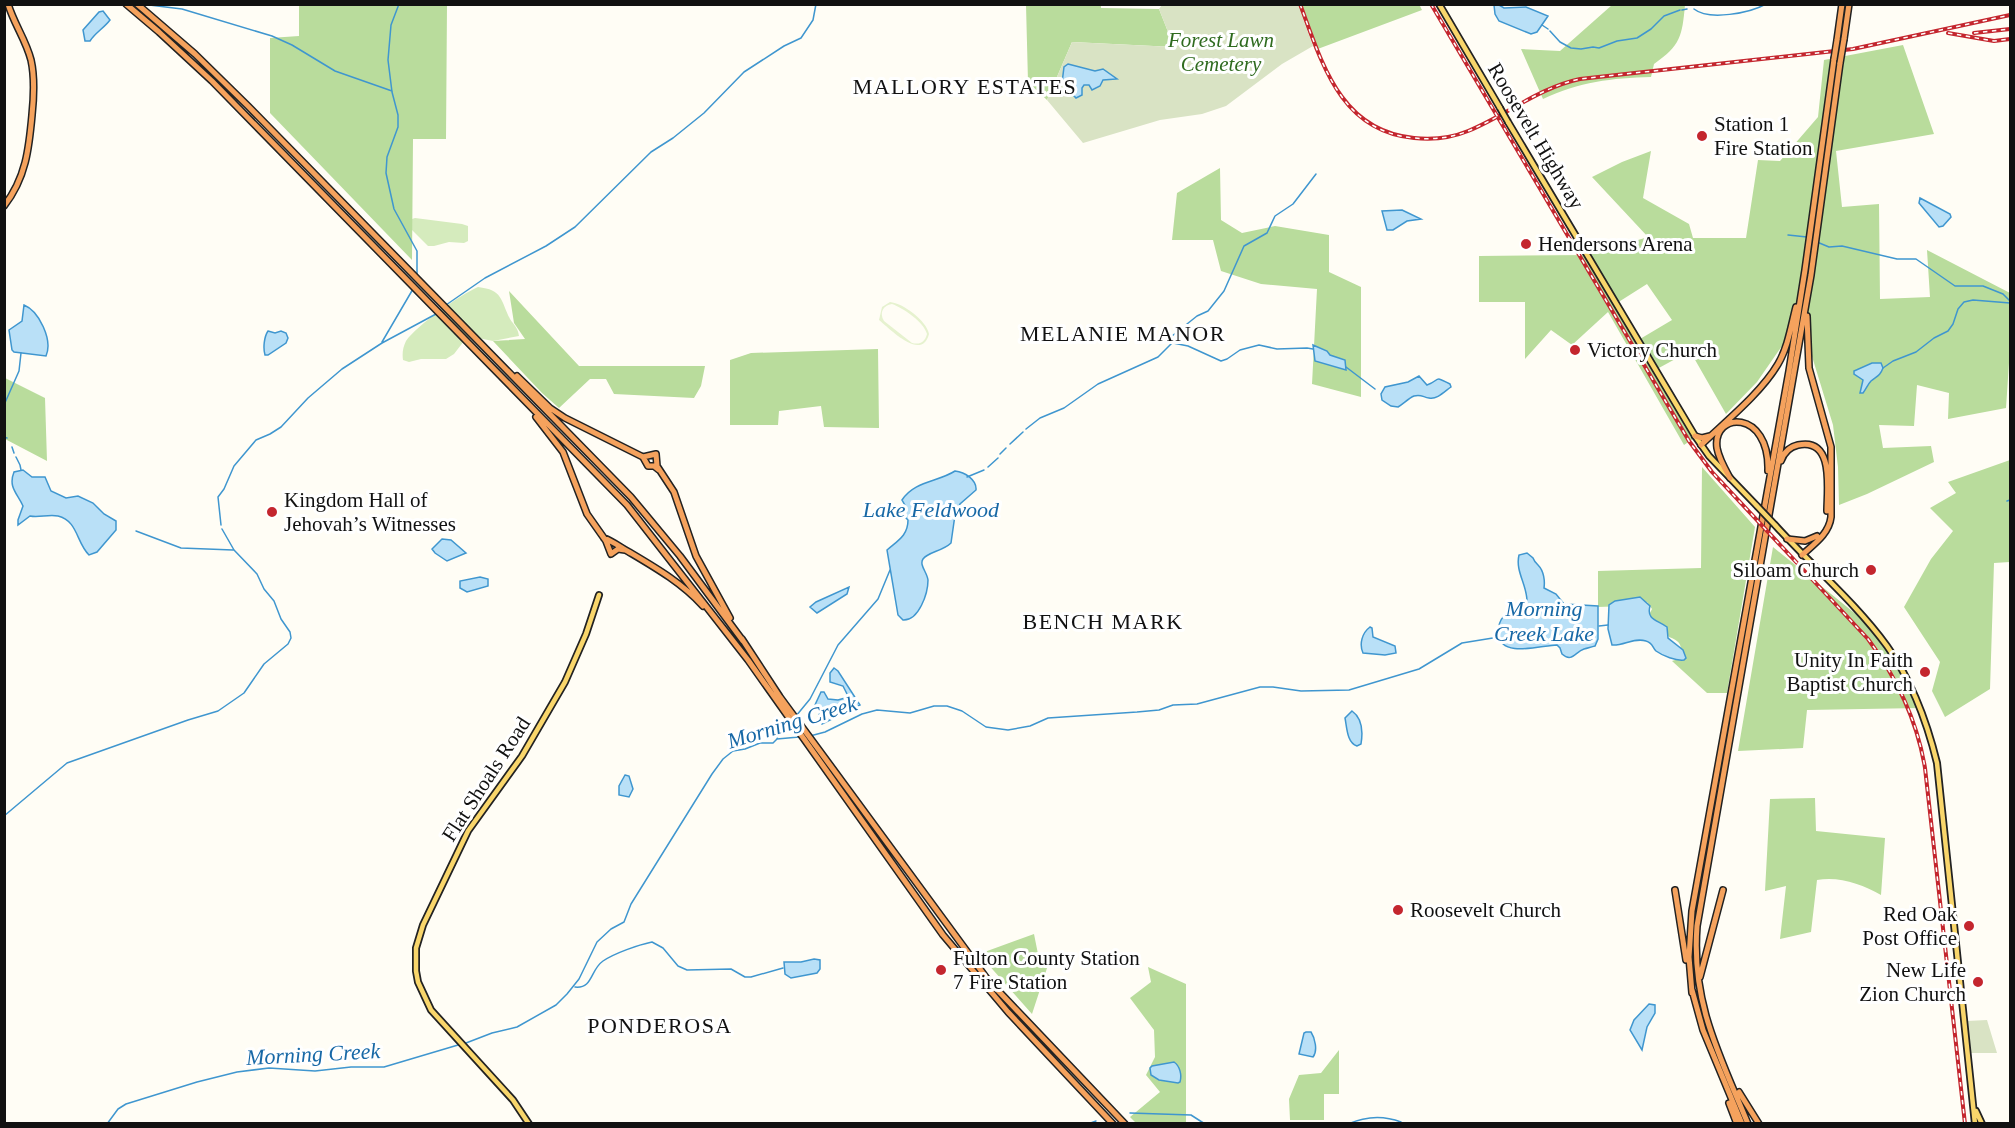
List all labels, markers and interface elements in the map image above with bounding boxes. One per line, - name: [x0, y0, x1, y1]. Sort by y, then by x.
- park label: Forest Lawn Cemetery: [1167, 28, 1274, 76]
- street label: Roosevelt Highway: [1483, 59, 1589, 214]
- district label: MALLORY ESTATES: [853, 74, 1077, 99]
- place label: Station 1 Fire Station: [1714, 112, 1813, 160]
- marker: Station 1 Fire Station: [1695, 129, 1709, 143]
- place label: Hendersons Arena: [1538, 232, 1693, 256]
- marker: Hendersons Arena: [1519, 237, 1533, 251]
- district label: MELANIE MANOR: [1020, 321, 1226, 346]
- place label: Victory Church: [1587, 338, 1717, 362]
- marker: Victory Church: [1568, 343, 1582, 357]
- place label: Kingdom Hall of Jehovah’s Witnesses: [284, 488, 456, 536]
- water label: Lake Feldwood: [862, 497, 1000, 522]
- marker: Kingdom Hall of Jehovah’s Witnesses: [265, 505, 279, 519]
- place label: Siloam Church: [1732, 558, 1859, 582]
- marker: Siloam Church: [1864, 563, 1878, 577]
- water label: Morning Creek Lake: [1494, 596, 1594, 646]
- district label: BENCH MARK: [1022, 609, 1184, 634]
- place label: Unity In Faith Baptist Church: [1786, 648, 1913, 696]
- marker: Unity In Faith Baptist Church: [1918, 665, 1932, 679]
- water label: Morning Creek: [723, 690, 861, 754]
- street label: Flat Shoals Road: [437, 712, 535, 846]
- place label: Roosevelt Church: [1410, 898, 1562, 922]
- place label: Red Oak Post Office: [1862, 902, 1957, 950]
- marker: Roosevelt Church: [1391, 903, 1405, 917]
- marker: Red Oak Post Office: [1962, 919, 1976, 933]
- place label: Fulton County Station 7 Fire Station: [953, 946, 1140, 994]
- place label: New Life Zion Church: [1859, 958, 1966, 1006]
- marker: Fulton County Station 7 Fire Station: [934, 963, 948, 977]
- marker: New Life Zion Church: [1971, 975, 1985, 989]
- district label: PONDEROSA: [587, 1013, 733, 1038]
- water label: Morning Creek: [244, 1038, 382, 1070]

